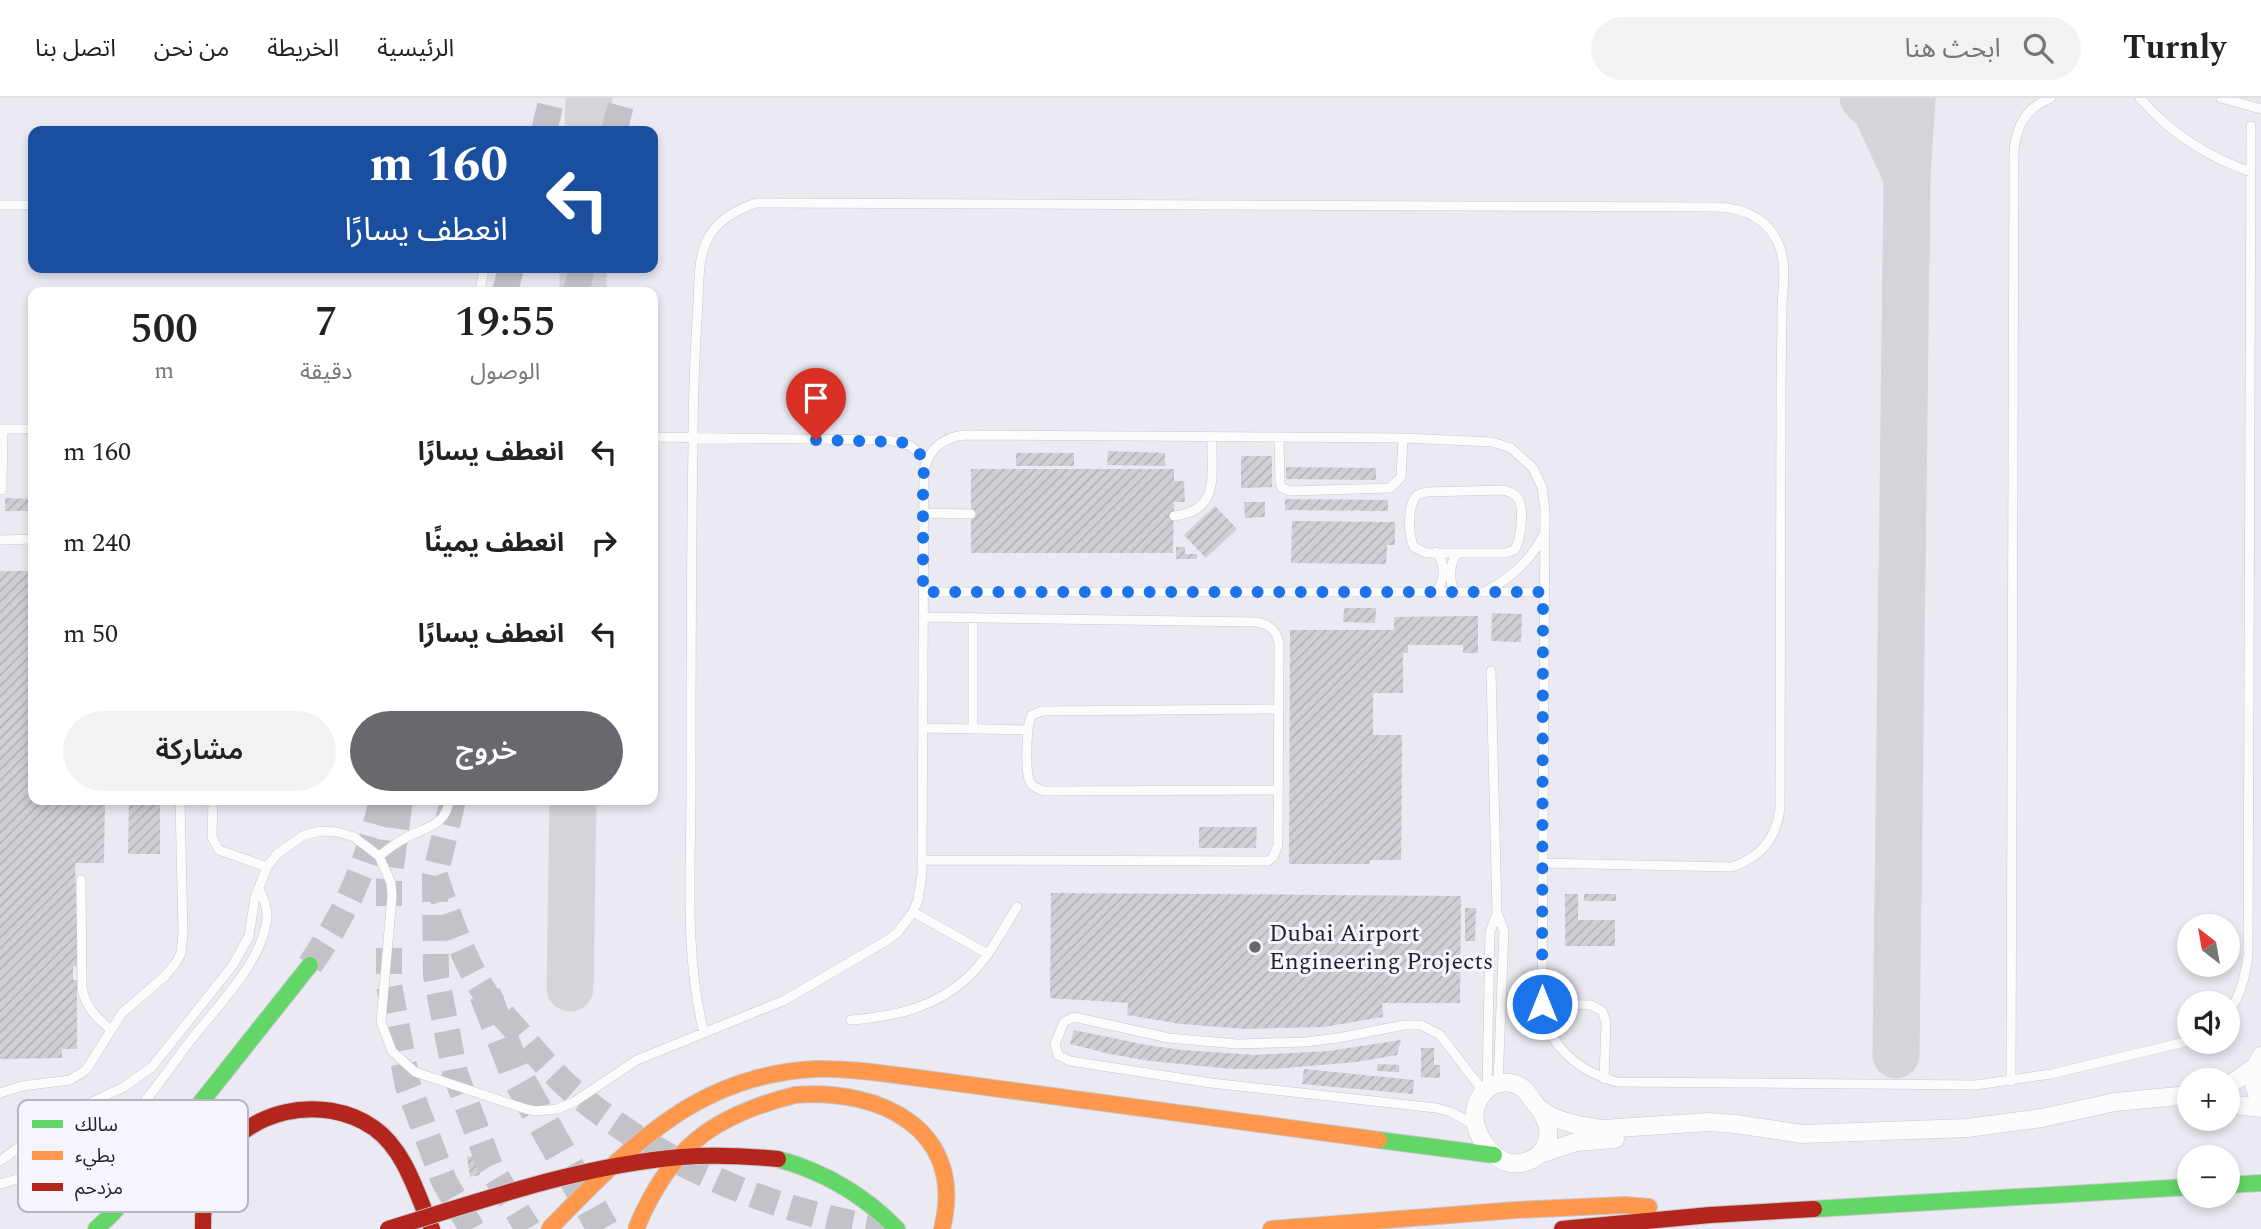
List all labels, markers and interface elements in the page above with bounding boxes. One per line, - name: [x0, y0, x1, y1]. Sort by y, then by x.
- search box: [1591, 17, 2081, 80]
- text: Turnly: [2123, 23, 2226, 73]
- text: ابحث هنا: [1905, 29, 2001, 69]
- icon: search: [2019, 29, 2057, 67]
- text: اتصل بنا: [35, 31, 116, 67]
- text: من نحن: [154, 31, 229, 67]
- text: الخريطة: [267, 31, 339, 67]
- text: الرئيسية: [377, 31, 454, 67]
- text: 160 m: [369, 128, 508, 203]
- icon: left: [532, 154, 623, 245]
- text: انعطف يسارًا: [345, 206, 508, 255]
- text: 7: [315, 291, 338, 354]
- text: 19:55: [455, 291, 556, 354]
- text: 500: [130, 298, 198, 361]
- text: m: [154, 354, 174, 389]
- text: دقيقة: [300, 355, 352, 390]
- text: الوصول: [470, 355, 540, 390]
- pin: [786, 368, 846, 440]
- icon: arrive: [797, 379, 835, 417]
- text: 160 m: [63, 432, 131, 472]
- text: انعطف يسارًا: [418, 432, 564, 472]
- icon: left: [585, 433, 623, 471]
- text: 240 m: [63, 523, 131, 563]
- text: انعطف يمينًا: [425, 523, 564, 563]
- icon: right: [585, 524, 623, 562]
- text: 50 m: [63, 614, 118, 654]
- text: انعطف يسارًا: [418, 614, 564, 654]
- icon: left: [585, 615, 623, 653]
- button: مشاركة: [63, 711, 336, 791]
- button: خروج: [350, 711, 623, 791]
- north arrow: [2177, 914, 2240, 976]
- map controls: [2177, 914, 2240, 1208]
- place label: Dubai Airport Engineering Projects: [1269, 916, 1493, 980]
- marker: Dubai Airport Engineering Projects: [1247, 939, 1263, 955]
- position arrow: [1505, 967, 1579, 1041]
- button: sound: [2177, 991, 2240, 1054]
- button: +: [2177, 1068, 2240, 1131]
- legend: [18, 1100, 248, 1212]
- text: سالك: [75, 1111, 118, 1140]
- text: بطيء: [75, 1142, 115, 1171]
- button: −: [2177, 1145, 2240, 1208]
- text: مزدحم: [75, 1174, 123, 1203]

